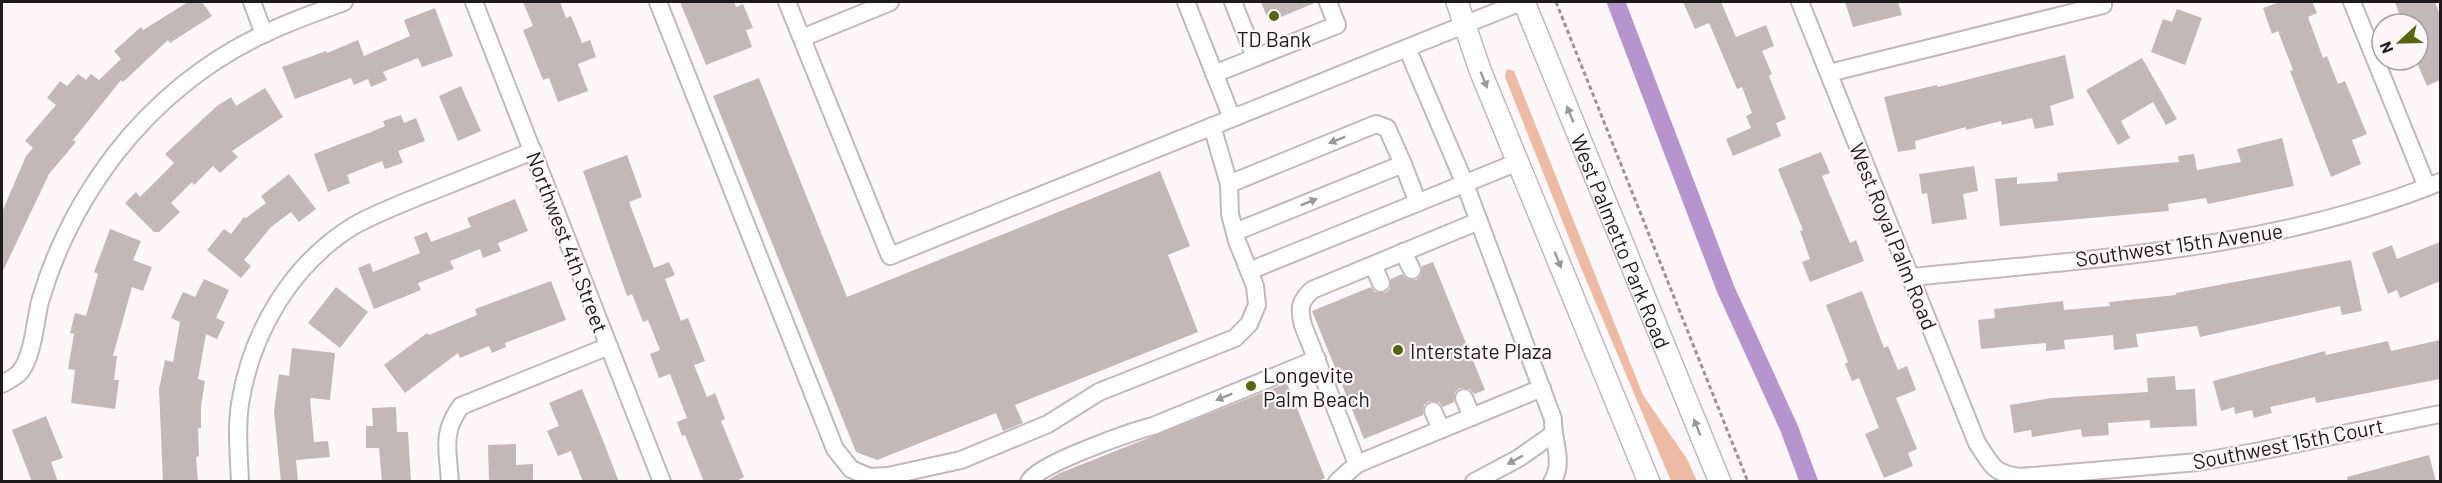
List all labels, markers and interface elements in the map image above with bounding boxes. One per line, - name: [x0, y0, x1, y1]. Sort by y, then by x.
- marker: TD Bank: [1267, 9, 1281, 23]
- north arrow: [2370, 12, 2430, 72]
- place label: TD Bank: [1237, 26, 1311, 51]
- text: N: [2375, 39, 2396, 56]
- one-way arrow: [1479, 71, 1489, 89]
- one-way arrow: [1564, 105, 1574, 123]
- street label: West Palmetto Park Road: [1567, 130, 1676, 352]
- one-way arrow: [1328, 135, 1346, 145]
- street label: West Royal Palm Road: [1845, 139, 1943, 333]
- street label: Northwest 4th Street: [522, 148, 614, 336]
- one-way arrow: [1300, 197, 1318, 207]
- street label: Southwest 15th Avenue: [2074, 217, 2284, 271]
- one-way arrow: [1553, 252, 1563, 270]
- place label: Interstate Plaza: [1410, 338, 1552, 363]
- marker: Interstate Plaza: [1391, 343, 1405, 357]
- place label: Longevite Palm Beach: [1263, 362, 1370, 411]
- marker: Longevite Palm Beach: [1244, 379, 1258, 393]
- one-way arrow: [1214, 392, 1232, 402]
- street label: Southwest 15th Court: [2191, 412, 2385, 474]
- one-way arrow: [1692, 418, 1702, 436]
- one-way arrow: [1506, 455, 1523, 465]

